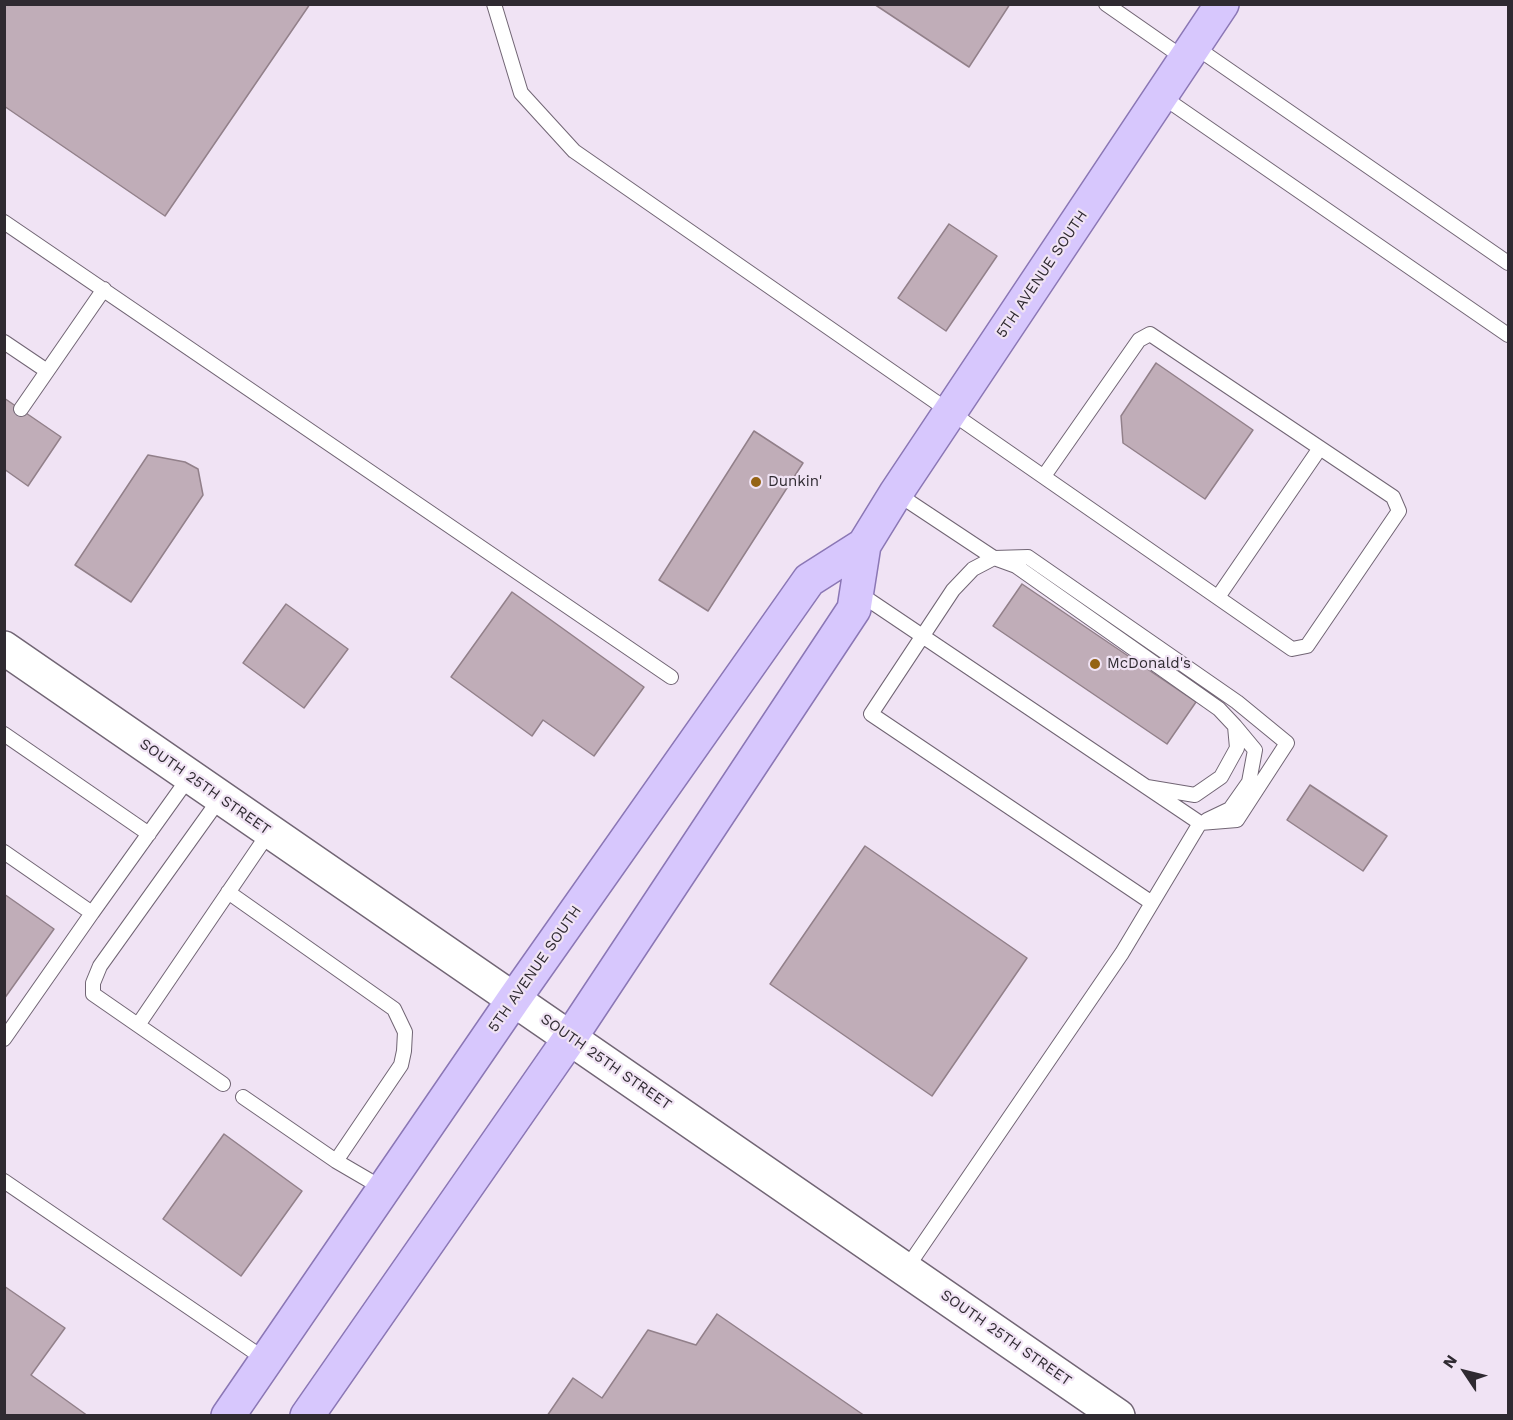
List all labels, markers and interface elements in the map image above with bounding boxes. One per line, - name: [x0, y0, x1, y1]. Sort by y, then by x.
- street label: 5TH AVENUE SOUTH: [993, 207, 1091, 341]
- place label: Dunkin': [768, 473, 822, 491]
- marker: Dunkin': [749, 475, 763, 489]
- place label: McDonald's: [1107, 655, 1191, 673]
- marker: McDonald's: [1088, 657, 1102, 671]
- street label: SOUTH 25TH STREET: [136, 735, 274, 839]
- street label: 5TH AVENUE SOUTH: [485, 902, 585, 1036]
- street label: SOUTH 25TH STREET: [537, 1010, 675, 1114]
- street label: SOUTH 25TH STREET: [937, 1286, 1075, 1390]
- north arrow: [1435, 1342, 1495, 1402]
- text: N: [1439, 1351, 1461, 1372]

